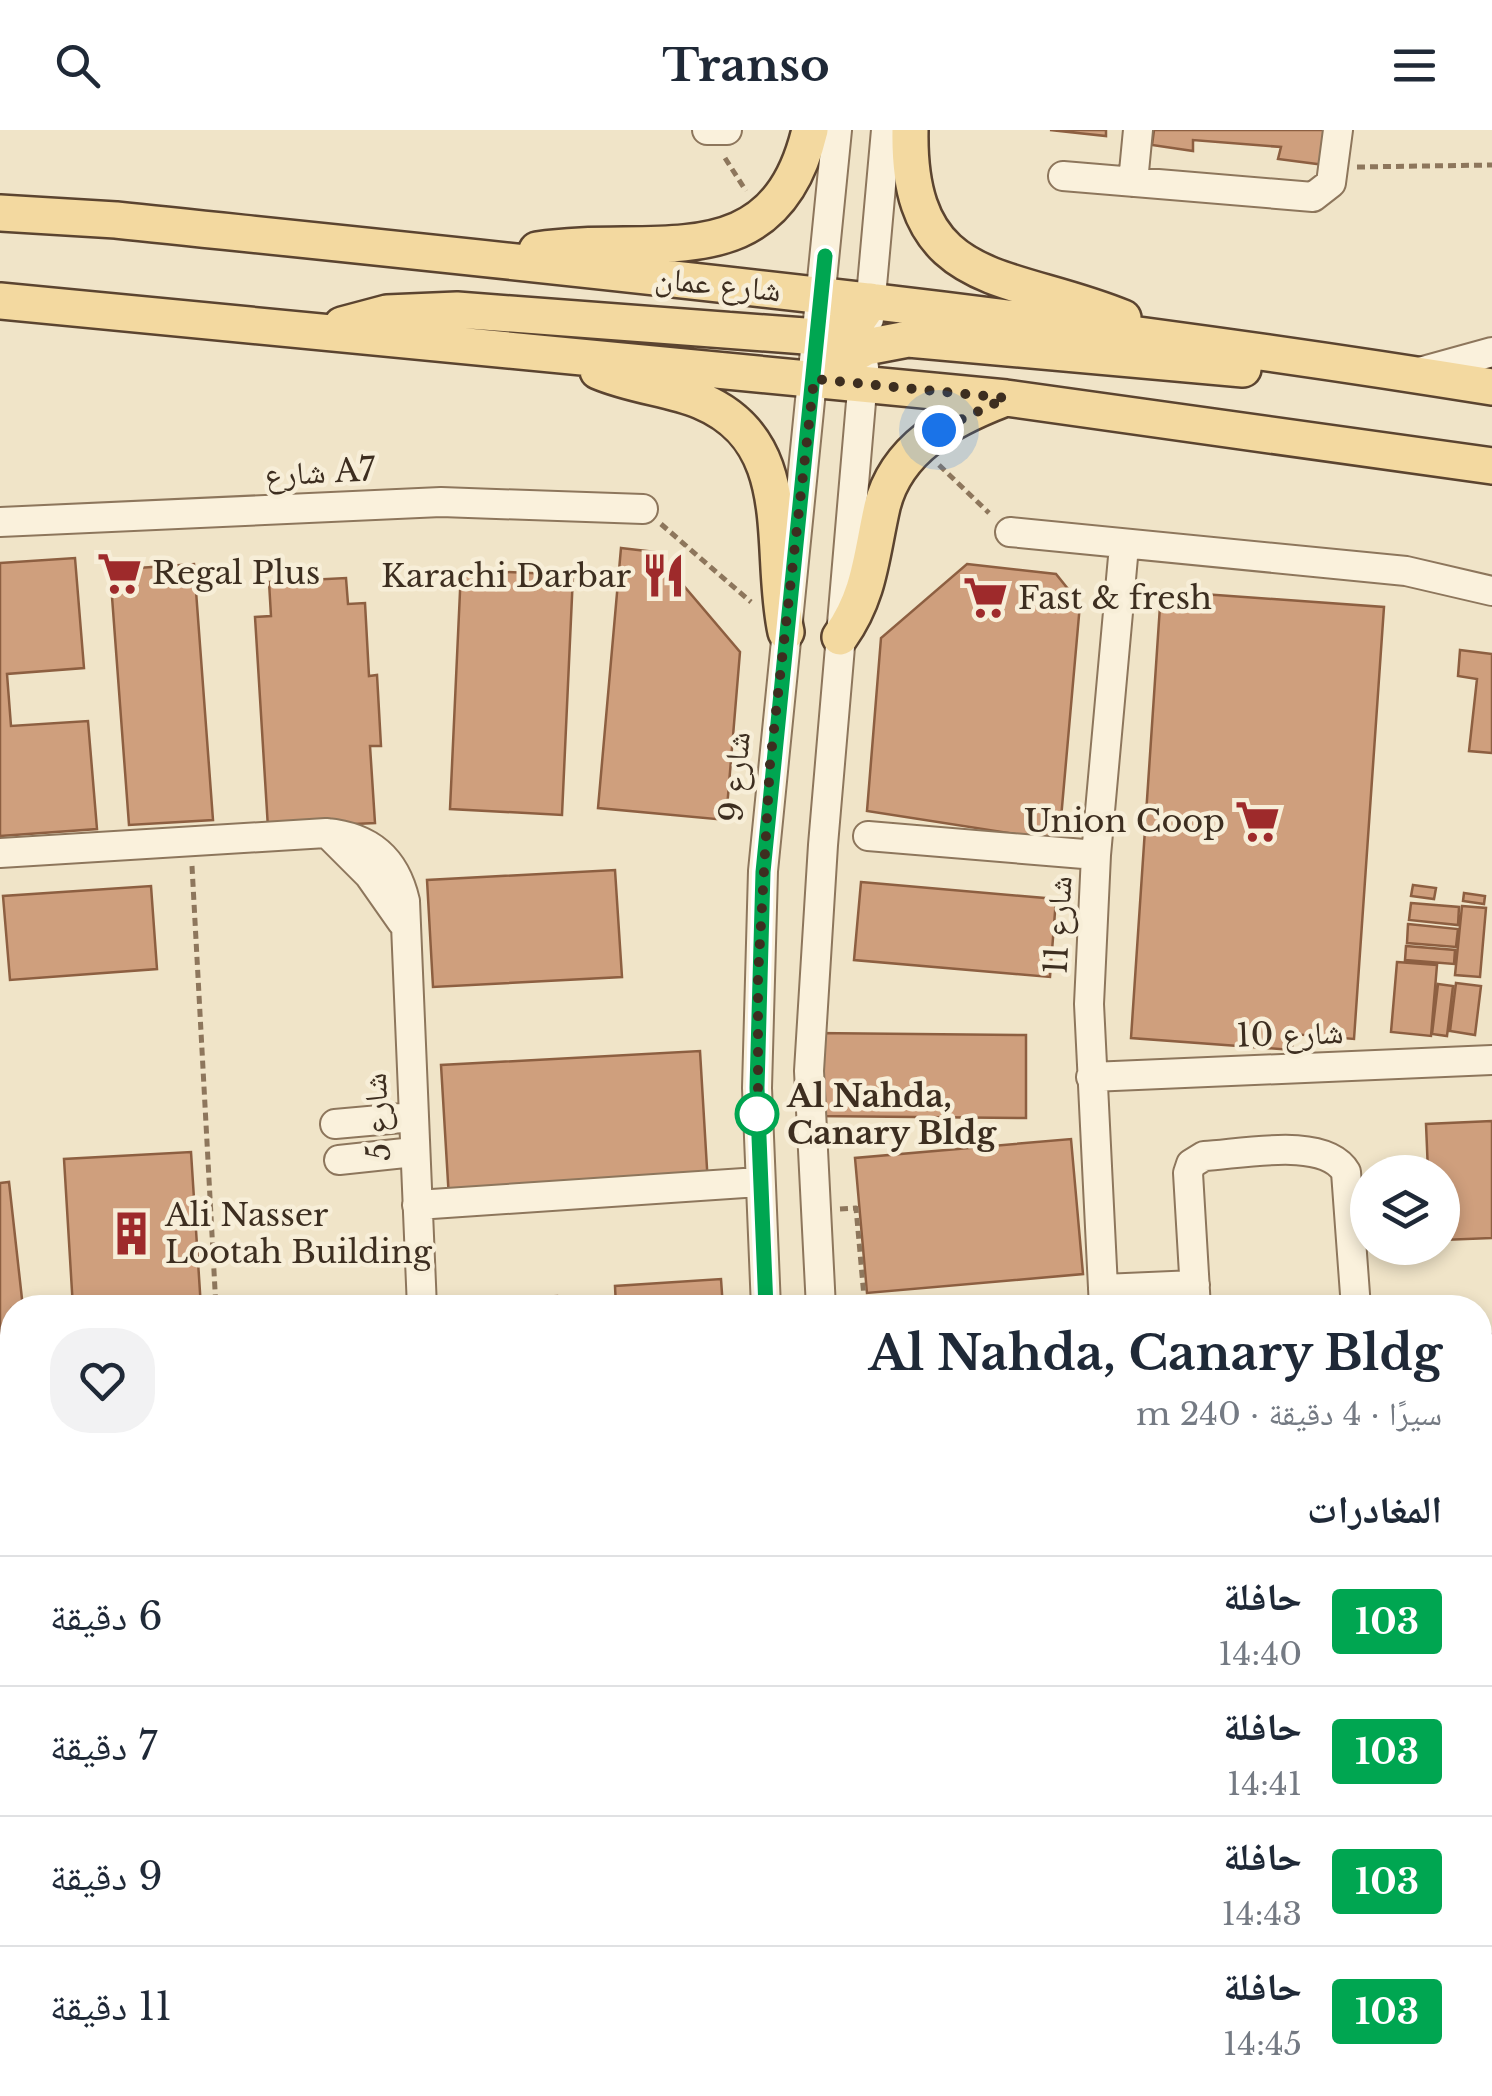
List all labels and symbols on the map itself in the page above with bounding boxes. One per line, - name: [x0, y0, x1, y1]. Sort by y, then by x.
- street label: شارع عمان: [653, 258, 783, 310]
- your location: [914, 405, 964, 455]
- street label: شارع A7: [264, 449, 377, 495]
- supermarket icon: Regal Plus: [95, 549, 143, 597]
- restaurant icon: Karachi Darbar: [640, 552, 688, 600]
- place label: Regal Plus: [152, 553, 320, 593]
- place label: Karachi Darbar: [381, 556, 632, 596]
- supermarket icon: Fast & fresh: [961, 574, 1009, 622]
- place label: Fast & fresh: [1018, 578, 1212, 618]
- street label: شارع 9: [711, 730, 759, 824]
- supermarket icon: Union Coop: [1234, 797, 1282, 845]
- place label: Union Coop: [1024, 801, 1225, 841]
- street label: شارع 11: [1035, 875, 1081, 975]
- street label: شارع 10: [1236, 1012, 1344, 1056]
- street label: شارع 5: [355, 1072, 399, 1162]
- place label: Al Nahda, Canary Bldg: [786, 1076, 997, 1153]
- marker: Al Nahda, Canary Bldg: [736, 1093, 778, 1135]
- place label: Ali Nasser Lootah Building: [164, 1195, 433, 1272]
- building icon: Ali Nasser Lootah Building: [108, 1209, 156, 1257]

